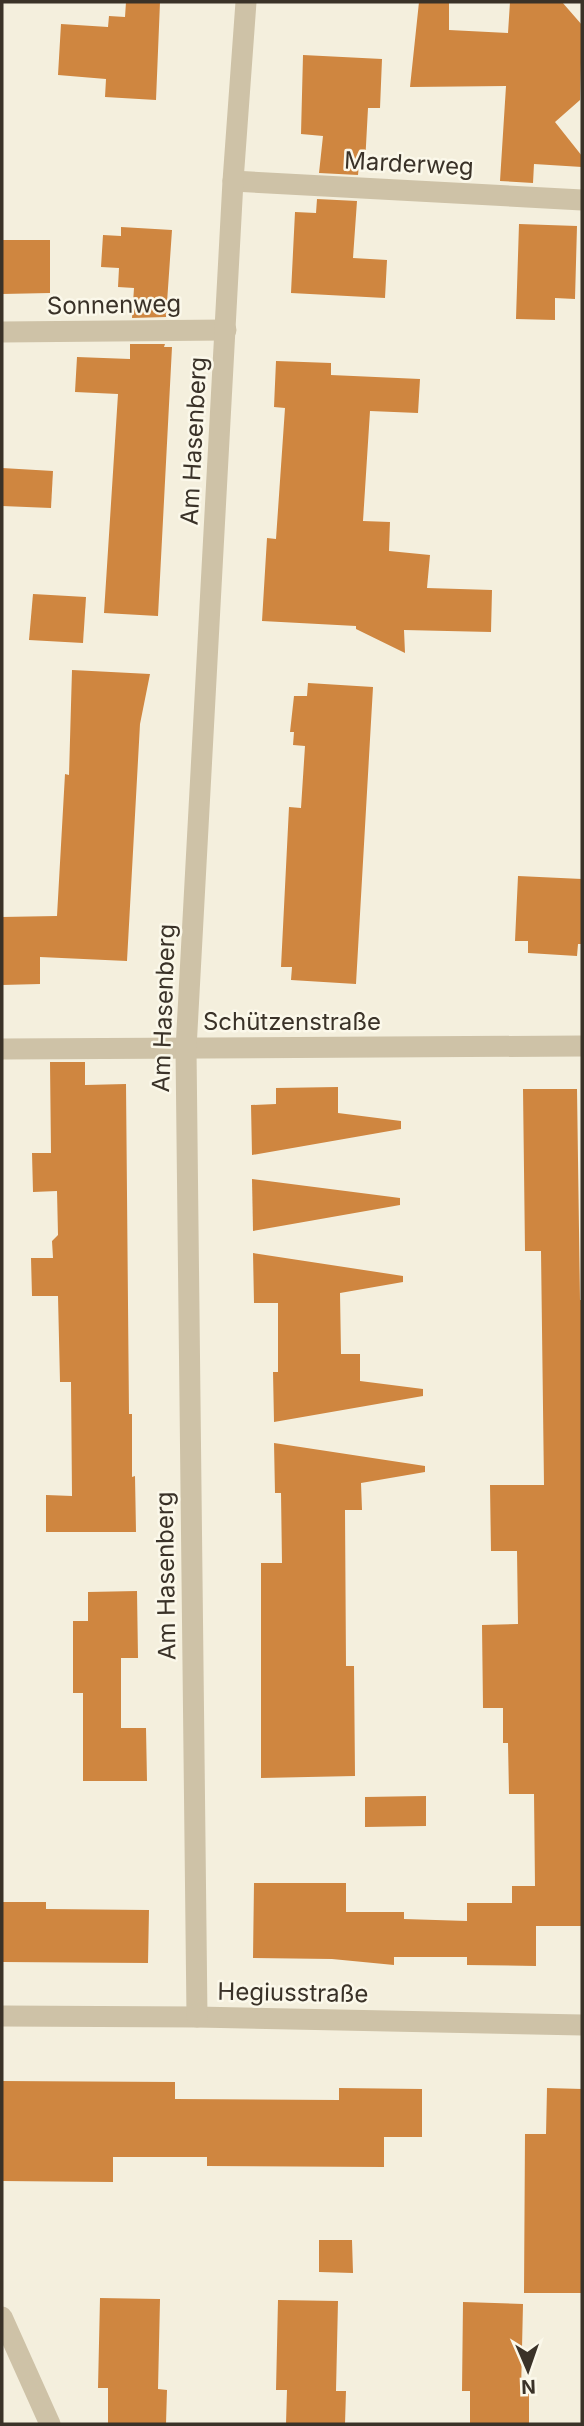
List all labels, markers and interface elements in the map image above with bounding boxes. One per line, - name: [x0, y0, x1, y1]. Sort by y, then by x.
- street label: Marderweg: [344, 146, 475, 181]
- street label: Sonnenweg: [47, 289, 181, 320]
- street label: Am Hasenberg: [175, 356, 212, 526]
- street label: Am Hasenberg: [146, 923, 181, 1093]
- street label: Schützenstraße: [203, 1007, 381, 1036]
- street label: Am Hasenberg: [150, 1492, 181, 1661]
- street label: Hegiusstraße: [217, 1977, 369, 2008]
- north arrow: [493, 2335, 563, 2405]
- text: N: [521, 2375, 536, 2398]

